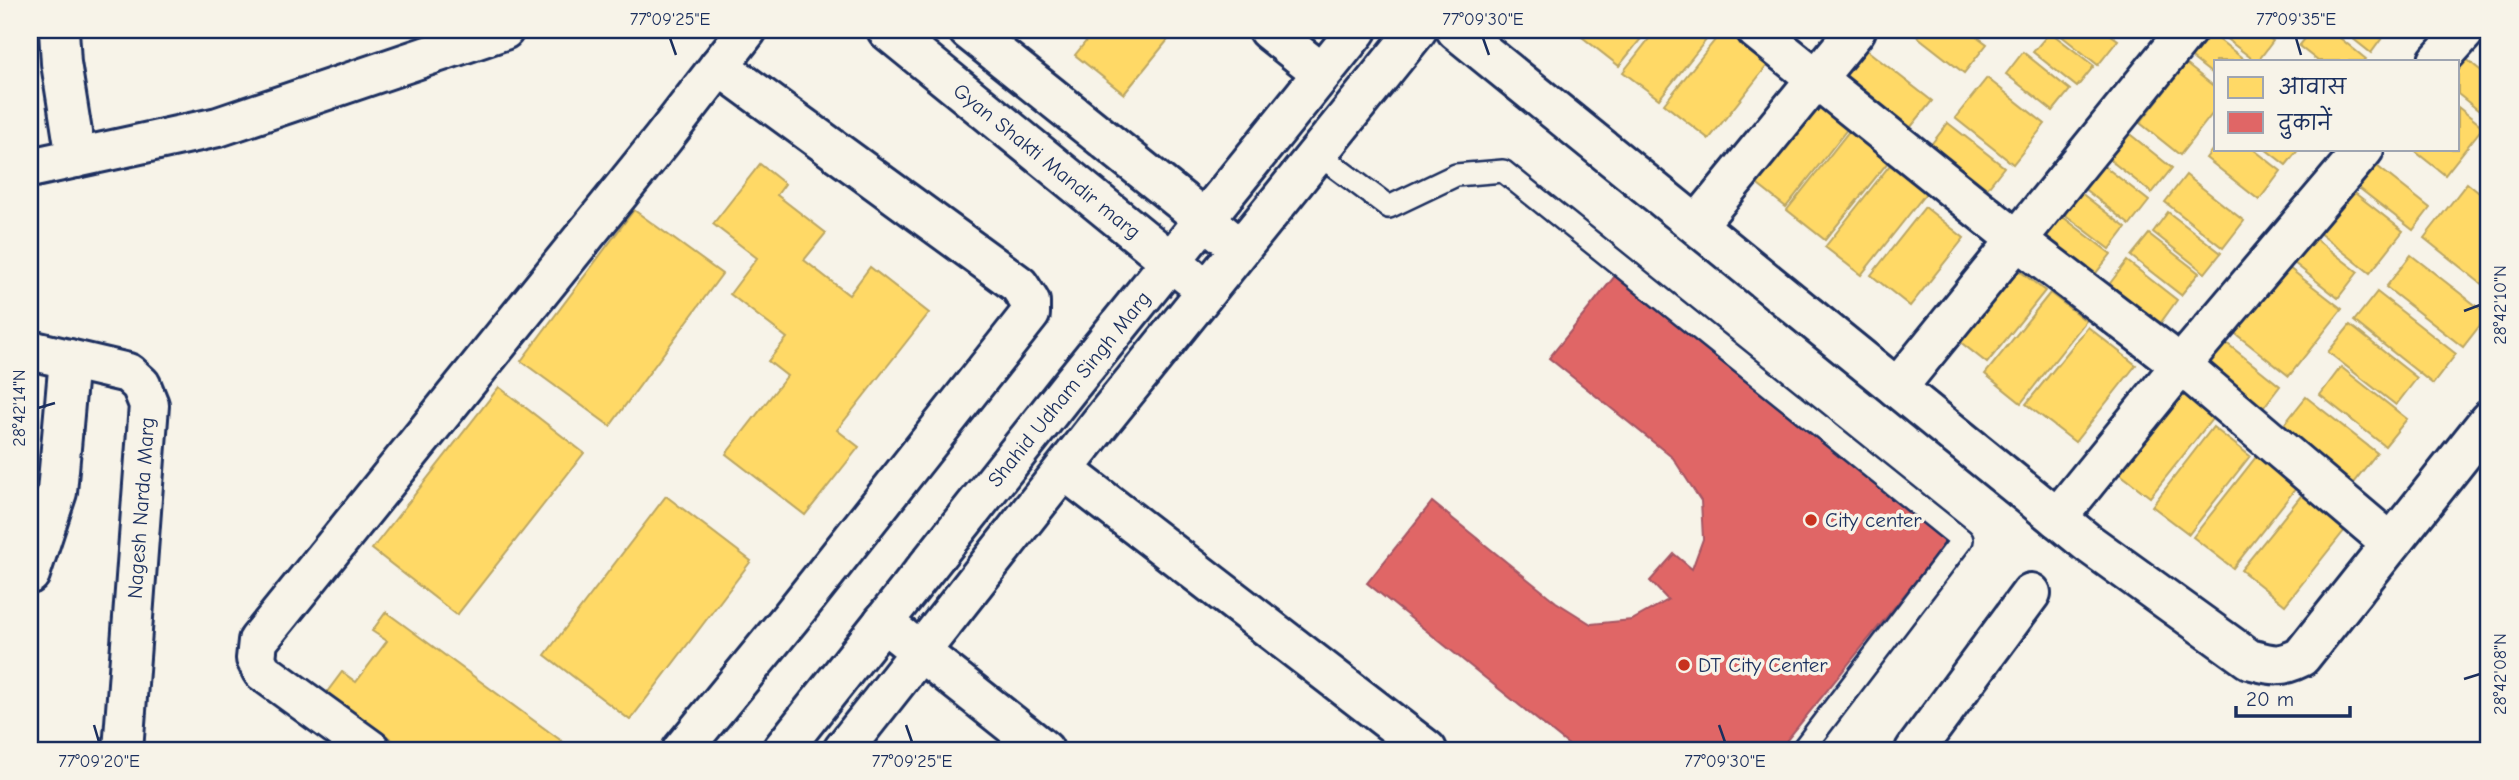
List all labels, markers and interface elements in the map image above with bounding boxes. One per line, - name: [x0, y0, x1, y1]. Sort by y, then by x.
- text: 77°09'25"E: [630, 9, 710, 30]
- text: 77°09'30"E: [1442, 9, 1524, 30]
- text: 77°09'35"E: [2256, 9, 2336, 30]
- legend: [2214, 60, 2460, 150]
- text: आवास: [2278, 75, 2347, 99]
- street label: Gyan Shakti Mandir marg: [949, 78, 1145, 244]
- text: दुकानें: [2277, 105, 2333, 139]
- text: 28°42'10"N: [2490, 265, 2511, 345]
- street label: Shahid Udham Singh Marg: [983, 286, 1155, 492]
- text: 28°42'14"N: [9, 369, 30, 447]
- street label: Nagesh Narda Marg: [123, 416, 159, 600]
- place label: City center: [1825, 508, 1922, 532]
- marker: City center: [1803, 512, 1819, 528]
- text: 28°42'08"N: [2490, 633, 2511, 715]
- place label: DT City Center: [1698, 653, 1828, 677]
- marker: DT City Center: [1676, 657, 1692, 673]
- scale bar: [2236, 675, 2349, 719]
- text: 20 m: [2246, 687, 2294, 711]
- text: 77°09'20"E: [58, 751, 140, 772]
- text: 77°09'25"E: [872, 751, 952, 772]
- text: 77°09'30"E: [1684, 751, 1766, 772]

